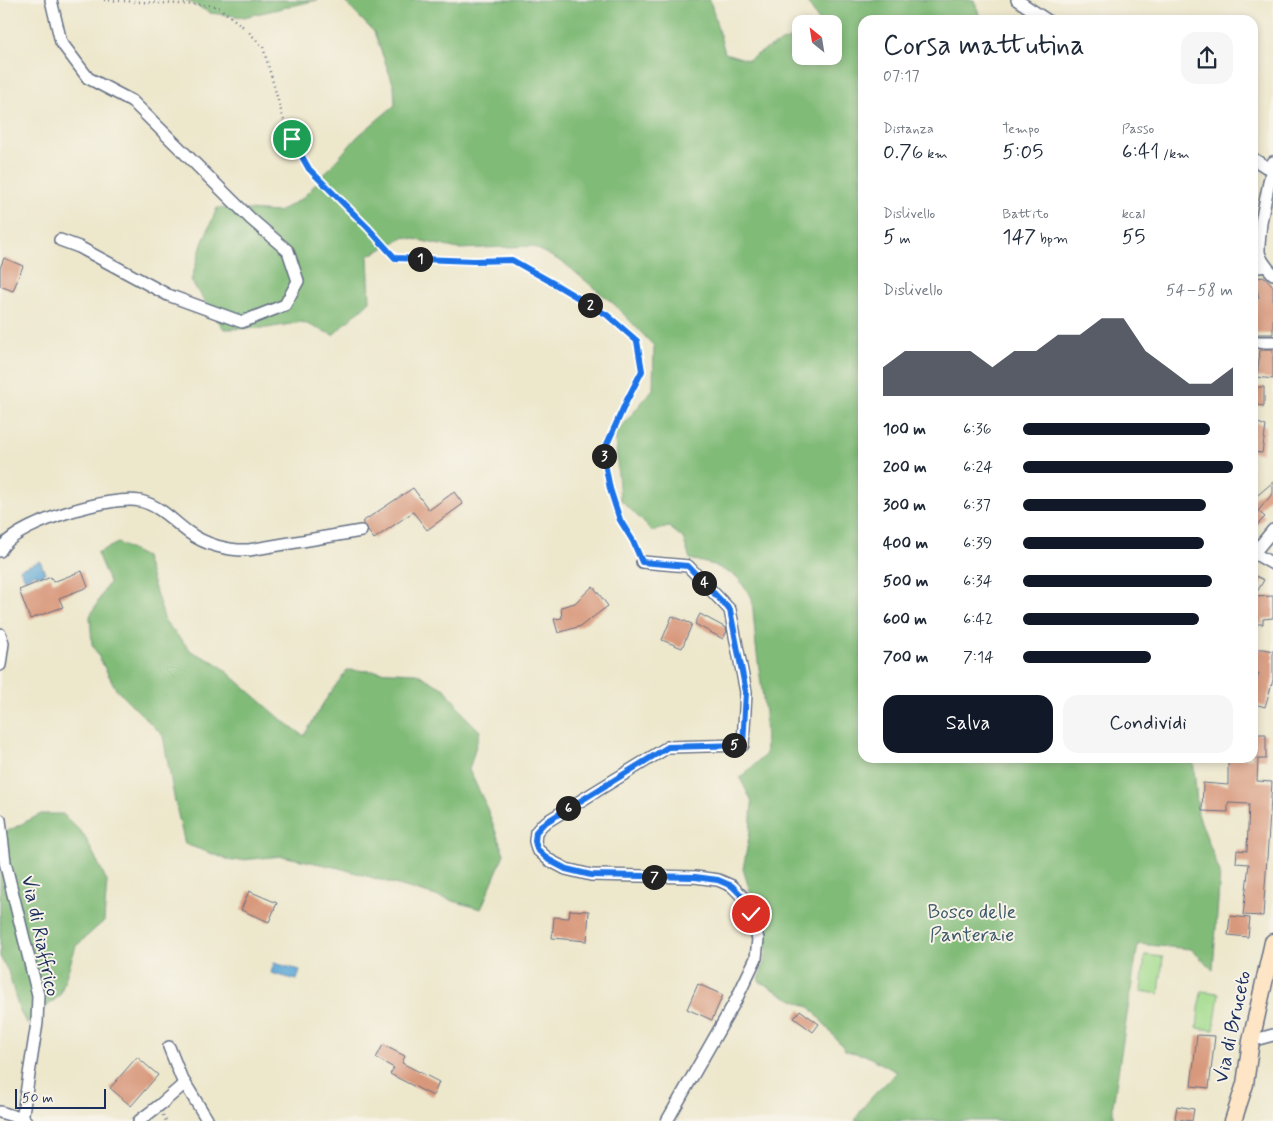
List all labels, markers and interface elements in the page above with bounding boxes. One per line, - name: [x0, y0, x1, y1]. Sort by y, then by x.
- north arrow: [792, 15, 842, 65]
- map controls: [792, 15, 842, 65]
- text: Corsa mattutina: [883, 28, 1085, 65]
- button: share: [1181, 32, 1233, 84]
- text: 07:17: [883, 66, 919, 87]
- pin: [271, 118, 313, 160]
- text: Distanza: [883, 120, 934, 138]
- text: Tempo: [1002, 120, 1039, 138]
- text: Passo: [1122, 120, 1154, 138]
- icon: arrive: [278, 125, 306, 153]
- text: 0.76: [883, 138, 923, 166]
- text: 5:05: [1002, 138, 1043, 166]
- text: 6:41: [1122, 138, 1159, 166]
- text: km: [923, 145, 948, 163]
- text: /km: [1159, 145, 1190, 163]
- text: Dislivello: [883, 205, 935, 223]
- text: Battito: [1002, 205, 1049, 223]
- text: kcal: [1122, 205, 1145, 223]
- text: 5: [883, 223, 896, 251]
- text: 147: [1002, 223, 1036, 251]
- text: 55: [1122, 223, 1145, 251]
- text: m: [896, 230, 911, 248]
- text: bpm: [1036, 230, 1068, 248]
- pin: 1: [408, 246, 432, 272]
- text: 1: [417, 250, 424, 268]
- text: Dislivello: [883, 280, 943, 301]
- text: 54–58 m: [1166, 280, 1233, 301]
- pin: 2: [578, 292, 602, 318]
- text: 2: [587, 296, 594, 314]
- text: 100 m: [883, 419, 926, 440]
- text: 6:36: [963, 419, 992, 440]
- pin: 3: [592, 444, 616, 468]
- text: 3: [601, 447, 608, 465]
- text: 200 m: [883, 457, 927, 478]
- text: 6:24: [963, 457, 993, 478]
- text: 300 m: [883, 495, 926, 516]
- text: 6:37: [963, 495, 991, 516]
- text: 400 m: [883, 533, 928, 554]
- text: 6:39: [963, 533, 992, 554]
- pin: 4: [692, 570, 716, 596]
- text: 500 m: [883, 571, 928, 592]
- text: 6:34: [963, 571, 992, 592]
- text: 4: [700, 574, 709, 592]
- text: 600 m: [883, 609, 927, 630]
- text: 6:42: [963, 609, 993, 630]
- text: 700 m: [883, 647, 929, 668]
- text: 7:14: [963, 647, 994, 668]
- button: Salva: [883, 695, 1053, 753]
- button: Condividi: [1063, 695, 1233, 753]
- pin: 5: [722, 732, 746, 758]
- text: 5: [730, 736, 739, 754]
- pin: 6: [556, 796, 580, 820]
- text: 6: [565, 799, 572, 817]
- pin: 7: [642, 864, 666, 890]
- text: 7: [650, 868, 659, 886]
- street label: Via di Riaffrico: [14, 873, 66, 999]
- pin: [730, 893, 772, 935]
- park label: Bosco delle Panteraie: [928, 899, 1017, 949]
- icon: check: [737, 900, 765, 928]
- street label: Via di Bruceto: [1208, 968, 1258, 1086]
- scale bar: [15, 1086, 106, 1109]
- text: 50 m: [22, 1089, 53, 1107]

